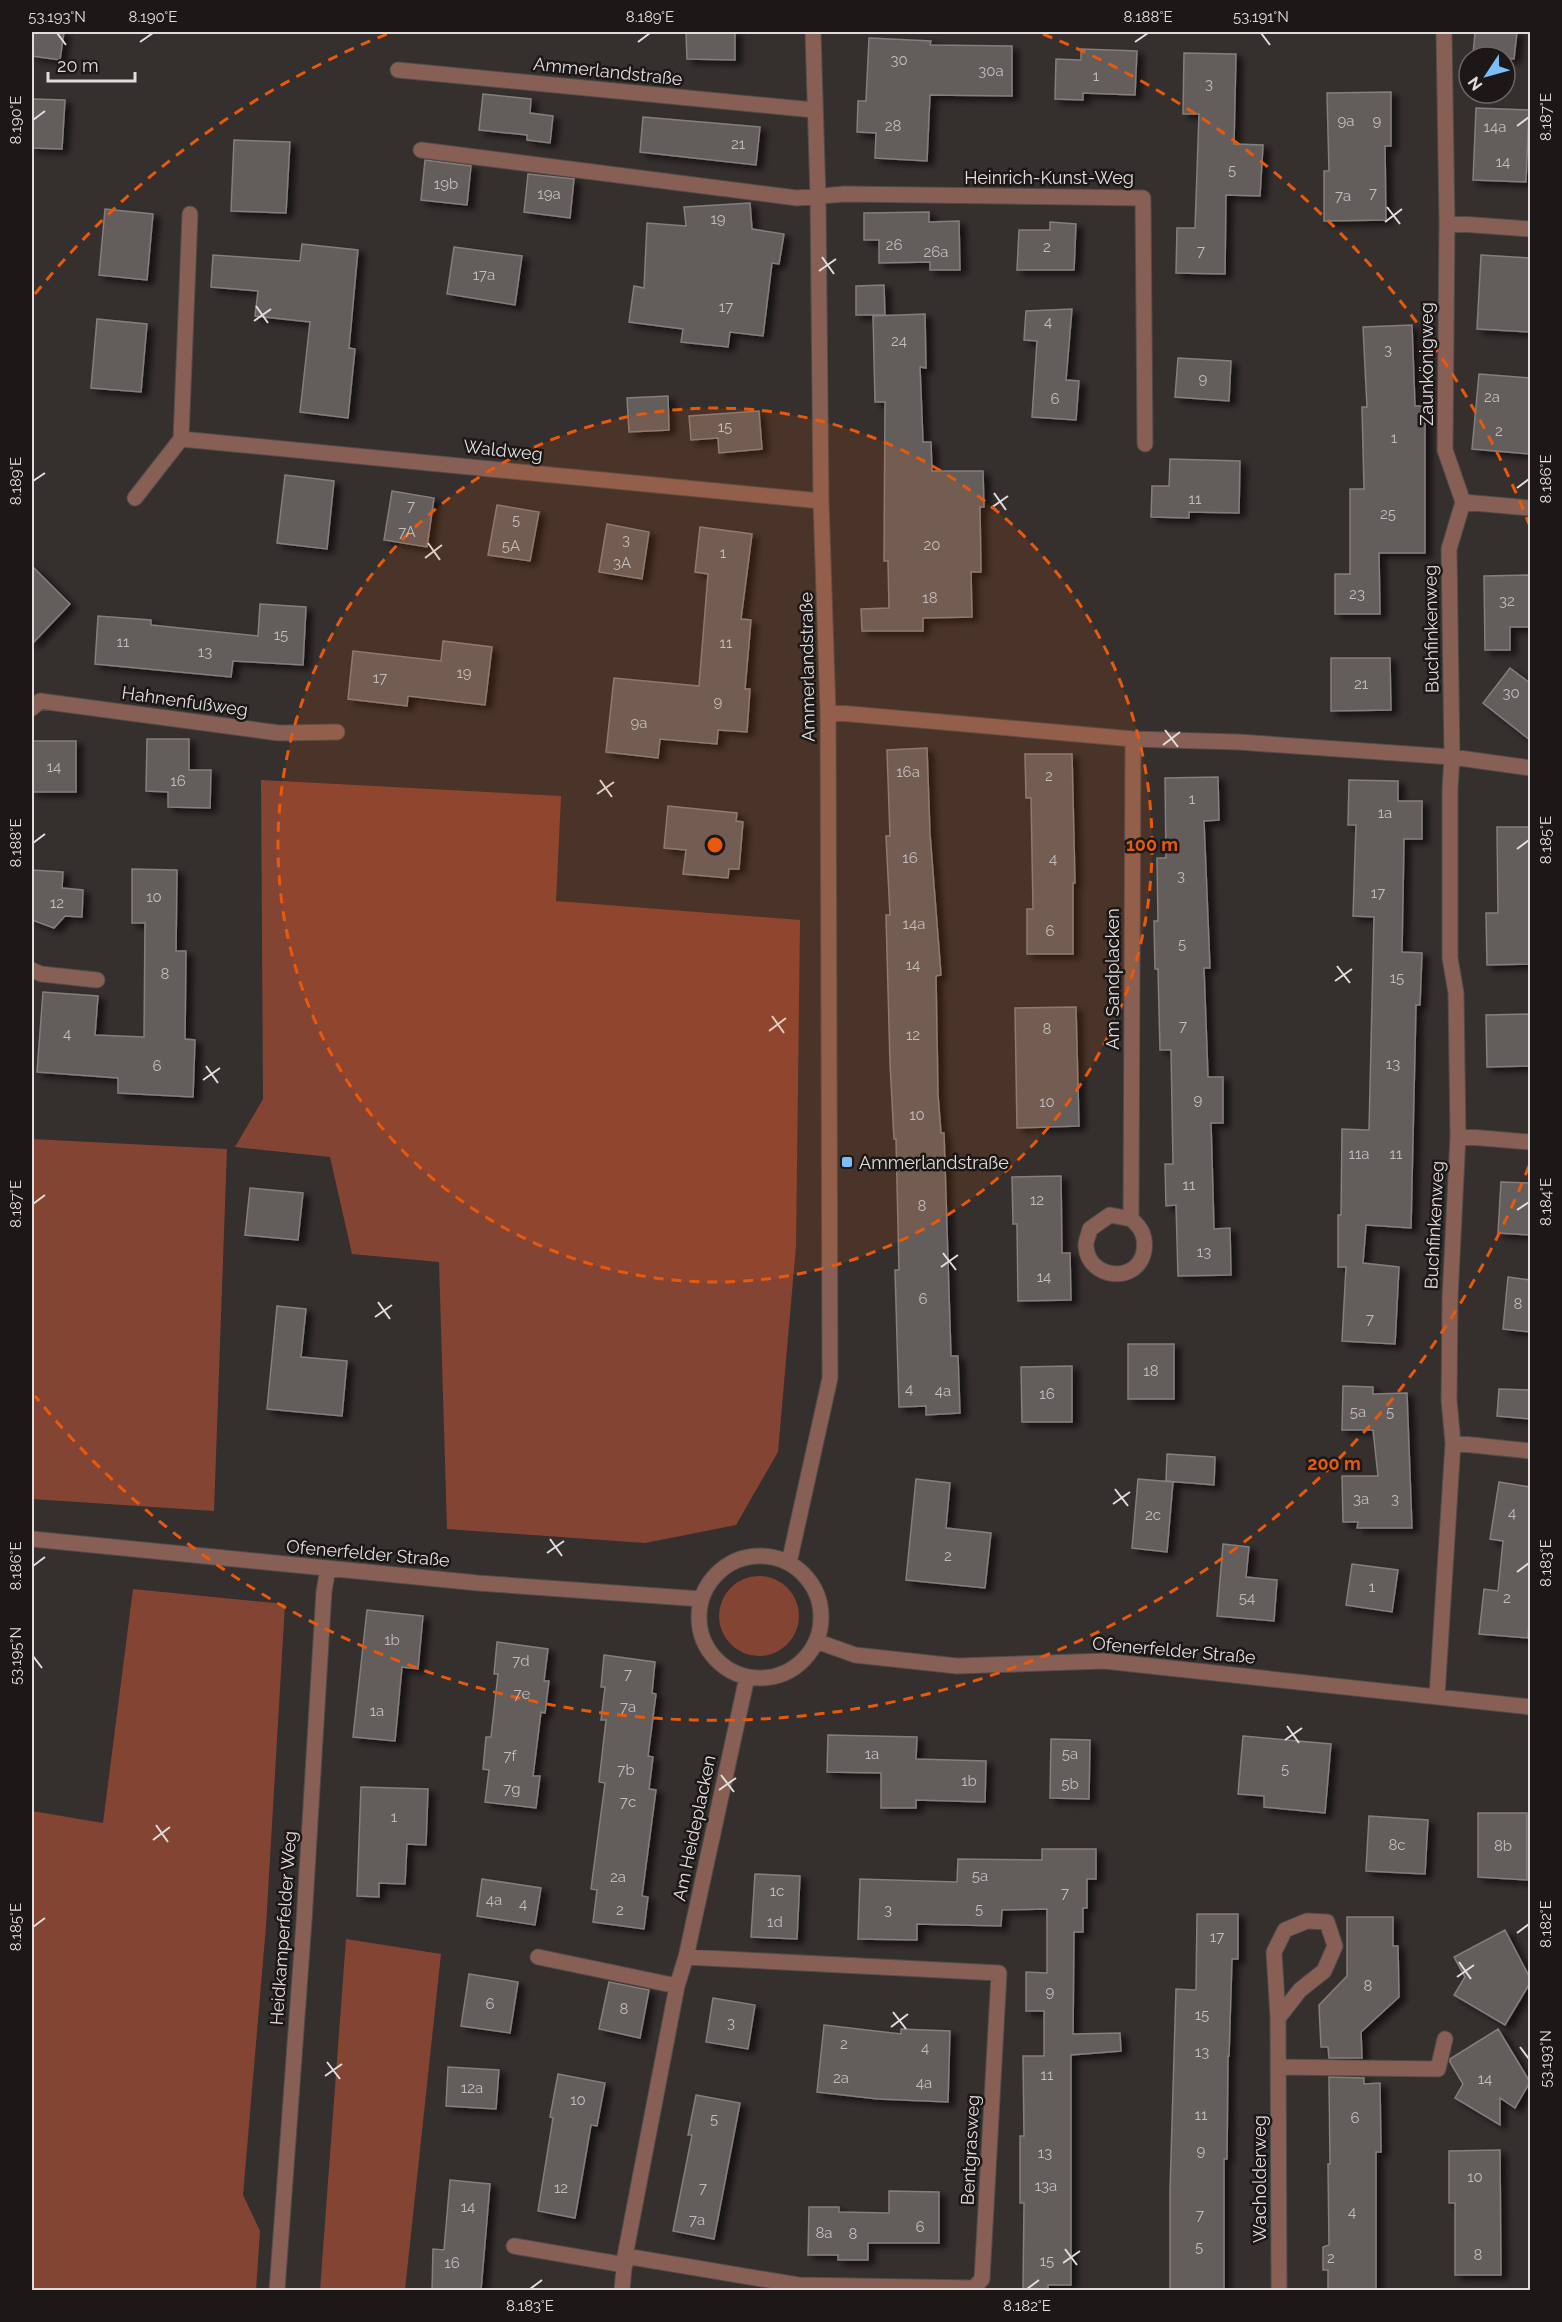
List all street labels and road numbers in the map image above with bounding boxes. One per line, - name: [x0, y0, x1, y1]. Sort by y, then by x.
- street label: Ammerlandstraße: [532, 53, 684, 89]
- street label: Heinrich-Kunst-Weg: [964, 167, 1134, 188]
- street label: Zaunkönigweg: [1416, 302, 1437, 426]
- street label: Waldweg: [462, 435, 544, 465]
- street label: Buchfinkenweg: [1419, 565, 1443, 693]
- street label: Ammerlandstraße: [795, 591, 819, 742]
- street label: Hahnenfußweg: [121, 682, 249, 720]
- street label: Am Sandplacken: [1102, 908, 1123, 1050]
- street label: Buchfinkenweg: [1420, 1160, 1448, 1290]
- street label: Ofenerfelder Straße: [285, 1535, 451, 1571]
- street label: Ofenerfelder Straße: [1091, 1632, 1257, 1668]
- street label: Am Heideplacken: [668, 1753, 720, 1903]
- street label: Heidkamperfelder Weg: [266, 1830, 300, 2026]
- street label: Bentgrasweg: [957, 2094, 983, 2206]
- street label: Wacholderweg: [1249, 2115, 1270, 2243]

